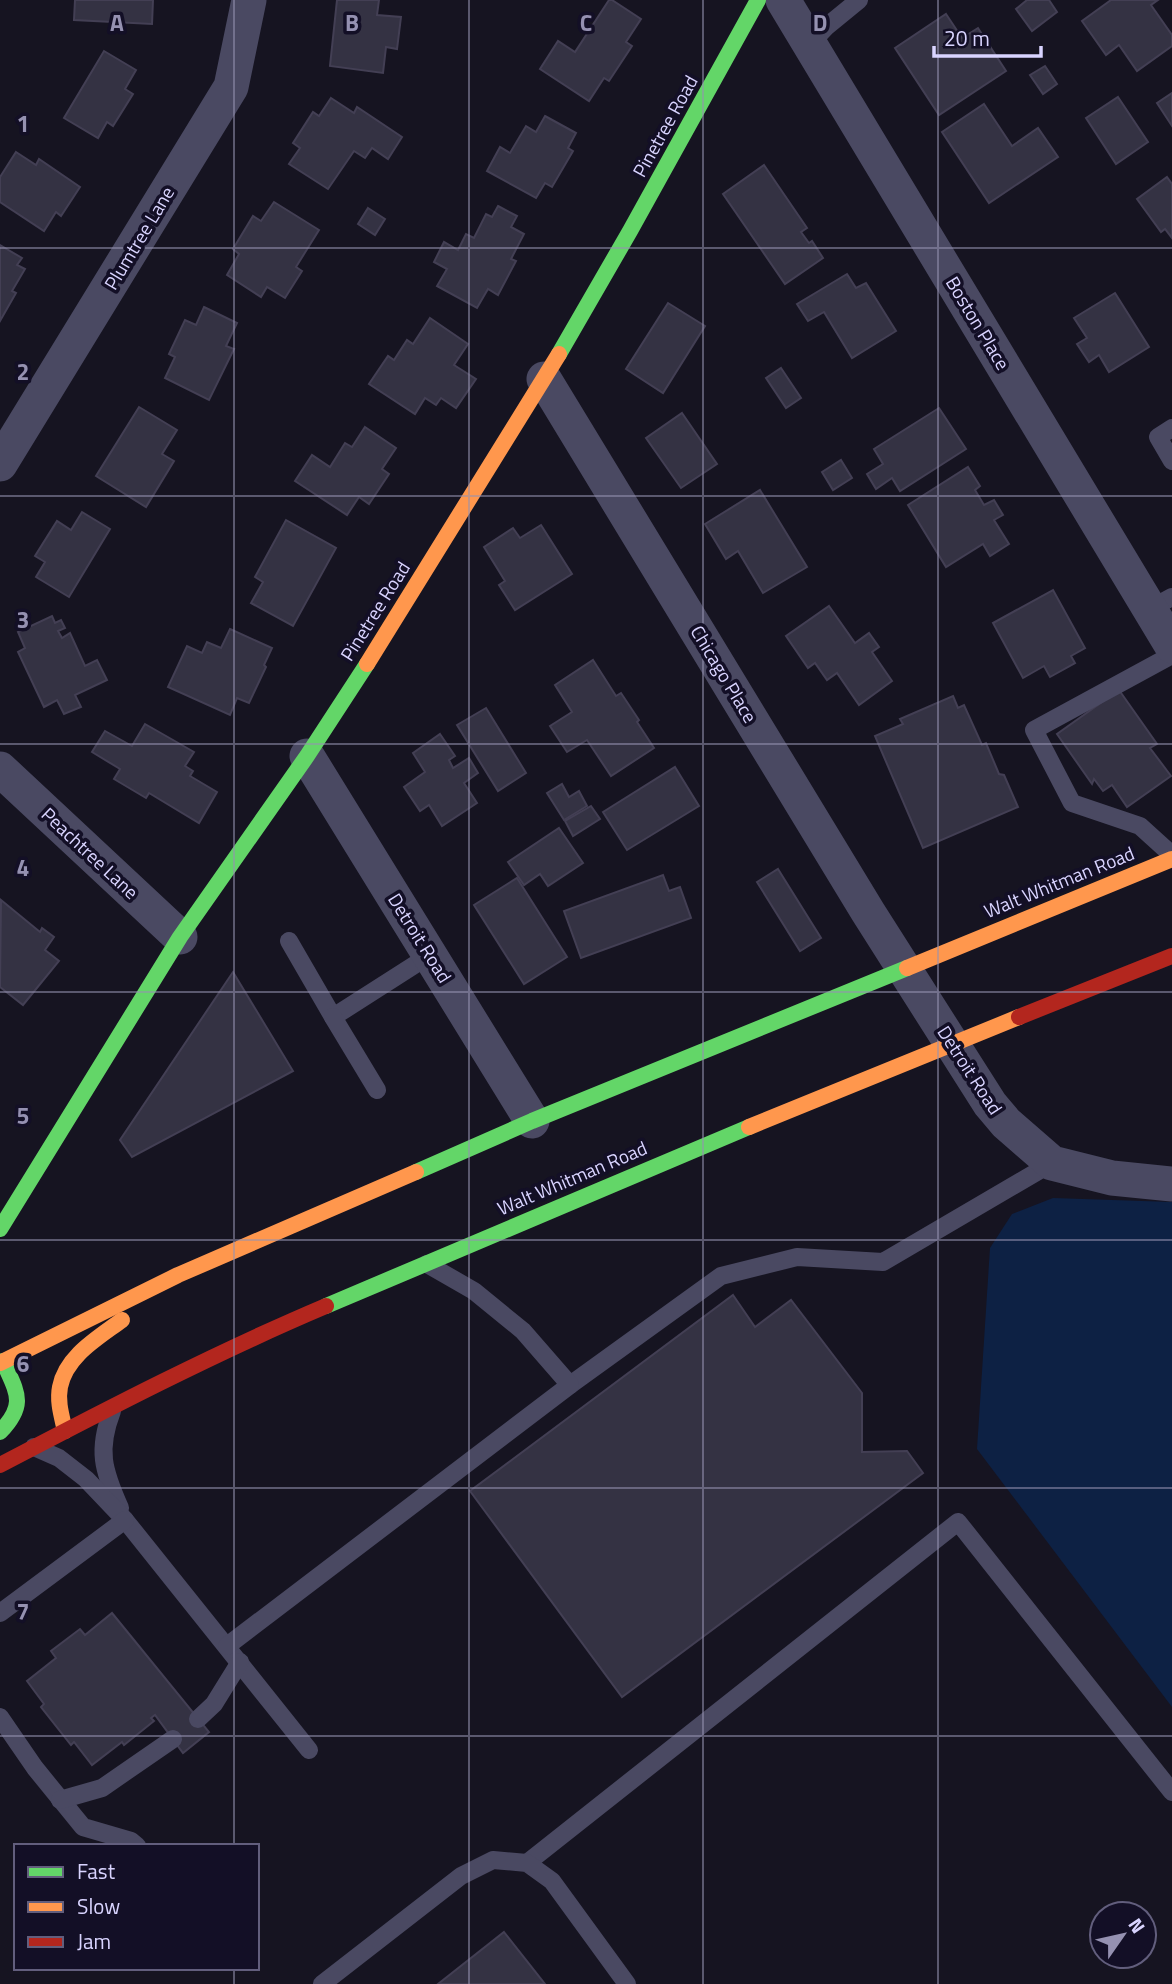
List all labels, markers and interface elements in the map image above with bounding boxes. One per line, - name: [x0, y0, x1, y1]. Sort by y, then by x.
- text: A: [110, 5, 124, 40]
- text: B: [345, 5, 359, 40]
- text: C: [580, 5, 592, 40]
- text: D: [813, 5, 827, 40]
- scale bar: [934, 14, 1041, 58]
- text: 20 m: [944, 22, 990, 54]
- street label: Pinetree Road: [625, 69, 705, 182]
- text: 1: [17, 106, 29, 141]
- street label: Plumtree Lane: [96, 180, 181, 295]
- street label: Boston Place: [939, 270, 1018, 375]
- text: 2: [17, 354, 29, 389]
- street label: Pinetree Road: [332, 555, 417, 666]
- text: 3: [17, 602, 29, 637]
- street label: Chicago Place: [684, 619, 765, 728]
- street label: Peachtree Lane: [35, 800, 145, 905]
- street label: Walt Whitman Road: [979, 838, 1138, 925]
- text: 4: [17, 850, 29, 885]
- street label: Detroit Road: [381, 887, 459, 988]
- street label: Detroit Road: [931, 1019, 1010, 1120]
- text: 5: [17, 1098, 29, 1133]
- street label: Walt Whitman Road: [492, 1133, 651, 1222]
- text: 6: [17, 1346, 30, 1381]
- text: 7: [17, 1594, 29, 1629]
- legend: [14, 1844, 259, 1970]
- text: Fast: [77, 1855, 116, 1887]
- text: Slow: [77, 1890, 120, 1922]
- north arrow: [1088, 1900, 1158, 1970]
- text: N: [1122, 1912, 1153, 1939]
- text: Jam: [77, 1925, 111, 1957]

